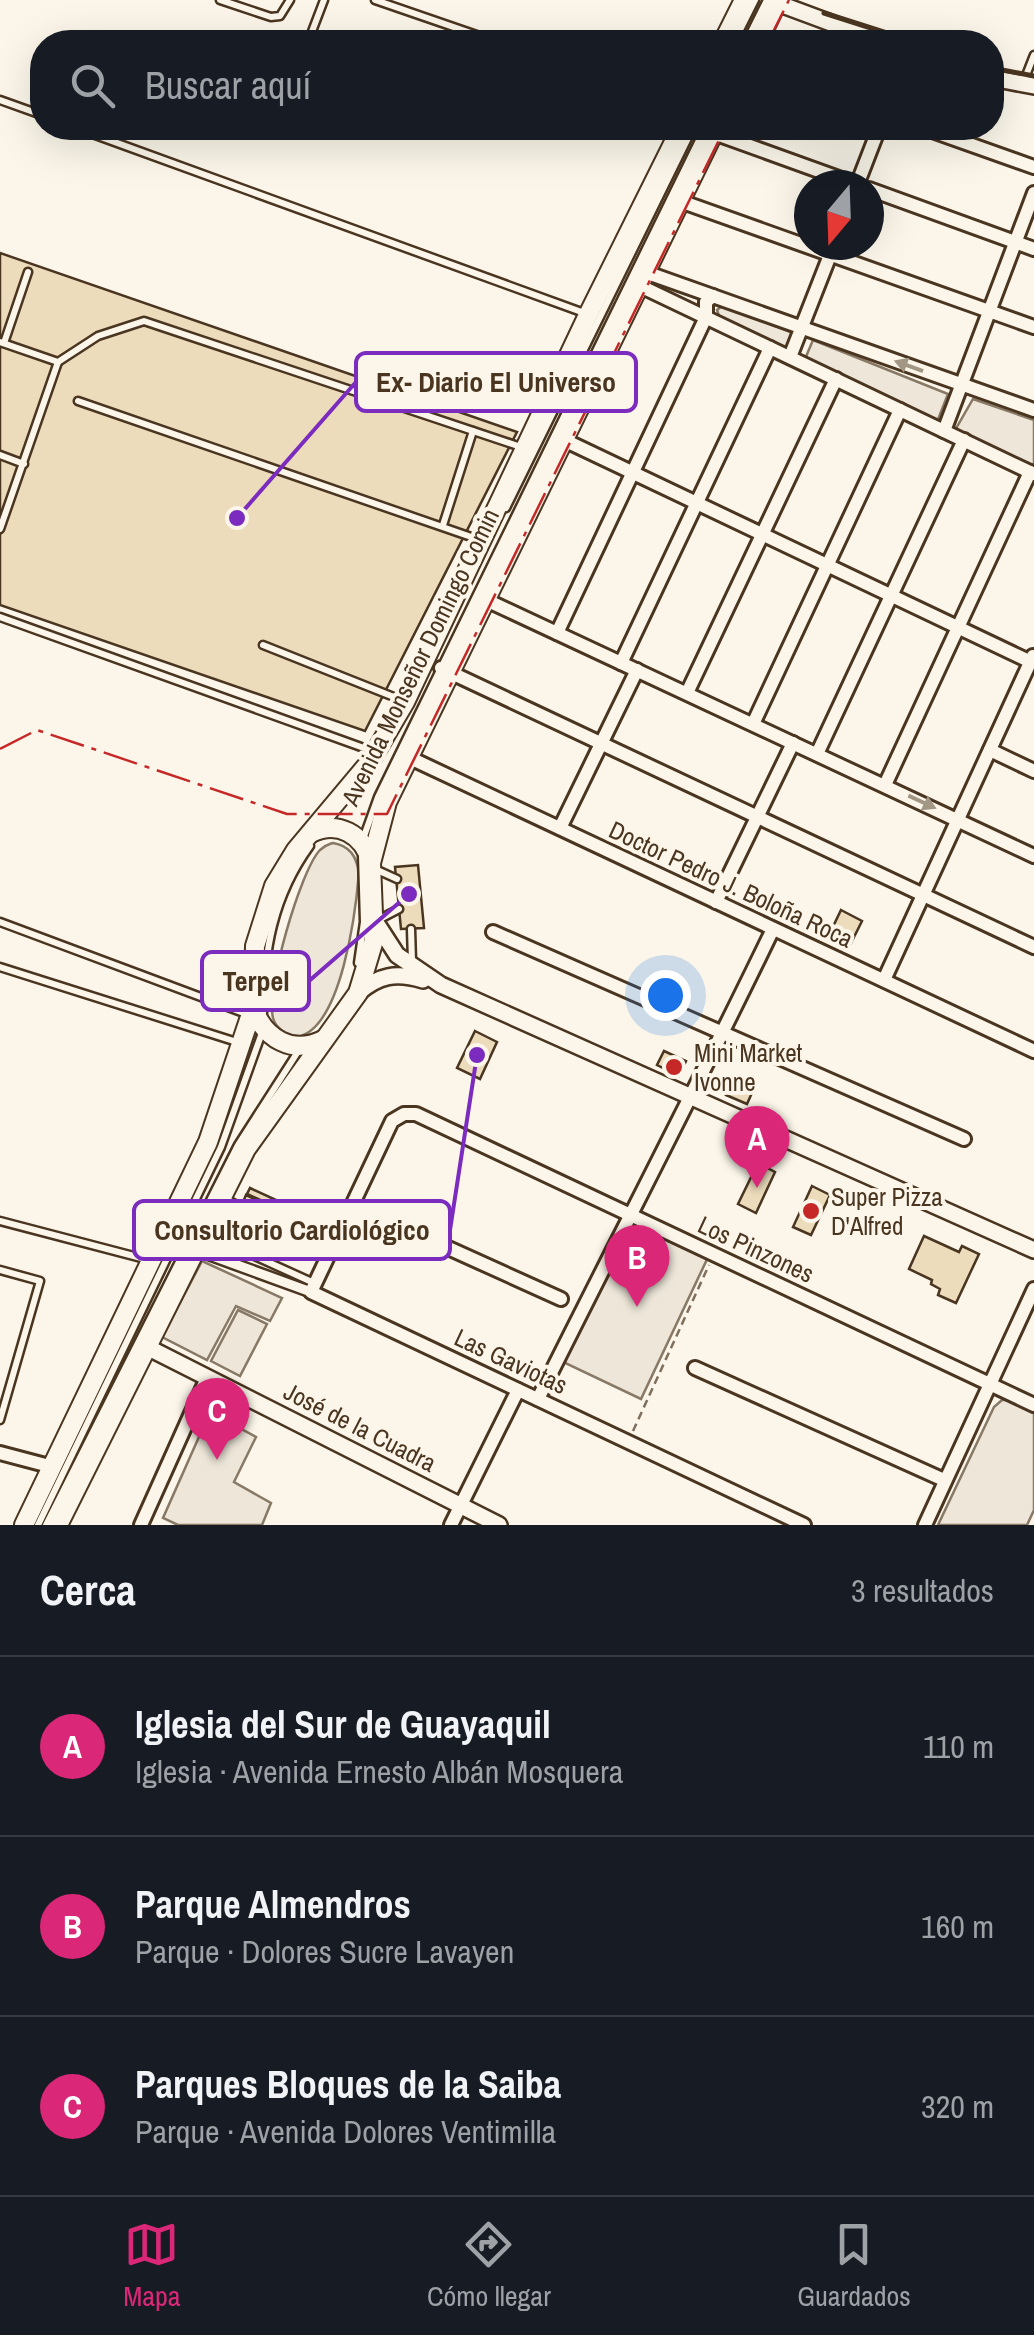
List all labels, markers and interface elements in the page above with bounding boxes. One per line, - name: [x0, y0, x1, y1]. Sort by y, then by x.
- search box: [30, 30, 1004, 140]
- icon: search: [65, 58, 120, 113]
- text: Buscar aquí: [145, 60, 311, 111]
- north arrow: [794, 170, 884, 260]
- callout: Ex- Diario El Universo: [356, 353, 636, 411]
- one-way arrow: [894, 357, 924, 372]
- text: Ex- Diario El Universo: [376, 363, 616, 401]
- street label: Avenida Monseñor Domingo Comin: [333, 503, 507, 812]
- one-way arrow: [908, 794, 937, 811]
- street label: Doctor Pedro J. Boloña Roca: [603, 812, 859, 956]
- callout: Terpel: [202, 952, 309, 1010]
- text: Terpel: [222, 962, 290, 1000]
- your location: [640, 970, 691, 1021]
- place label: Mini Market Ivonne: [694, 1036, 803, 1099]
- marker: Mini Market Ivonne: [663, 1056, 685, 1078]
- pin: A: [724, 1106, 790, 1188]
- place label: Super Pizza D'Alfred: [831, 1180, 943, 1243]
- marker: Super Pizza D'Alfred: [800, 1200, 822, 1222]
- callout: Consultorio Cardiológico: [134, 1201, 450, 1259]
- street label: Los Pinzones: [693, 1207, 819, 1291]
- text: Consultorio Cardiológico: [154, 1211, 430, 1249]
- pin: B: [604, 1224, 670, 1307]
- street label: Las Gaviotas: [449, 1320, 573, 1402]
- street label: José de la Cuadra: [278, 1374, 442, 1480]
- pin: C: [184, 1378, 250, 1460]
- text: Cerca: [40, 1562, 136, 1618]
- text: 3 resultados: [851, 1569, 994, 1612]
- text: Iglesia del Sur de Guayaquil: [135, 1699, 551, 1750]
- text: A: [63, 1725, 82, 1768]
- text: 110 m: [923, 1725, 994, 1768]
- text: Iglesia · Avenida Ernesto Albán Mosquera: [135, 1750, 623, 1793]
- text: Parque Almendros: [135, 1879, 411, 1930]
- text: B: [63, 1905, 82, 1948]
- text: 160 m: [921, 1905, 994, 1948]
- text: Parque · Dolores Sucre Lavayen: [135, 1930, 514, 1973]
- text: Parques Bloques de la Saiba: [135, 2059, 561, 2110]
- text: C: [63, 2085, 82, 2128]
- text: 320 m: [921, 2085, 994, 2128]
- text: Parque · Avenida Dolores Ventimilla: [135, 2110, 556, 2153]
- tab: Mapa: [123, 2217, 181, 2315]
- tab: Cómo llegar: [427, 2217, 551, 2315]
- tab: Guardados: [797, 2217, 911, 2315]

